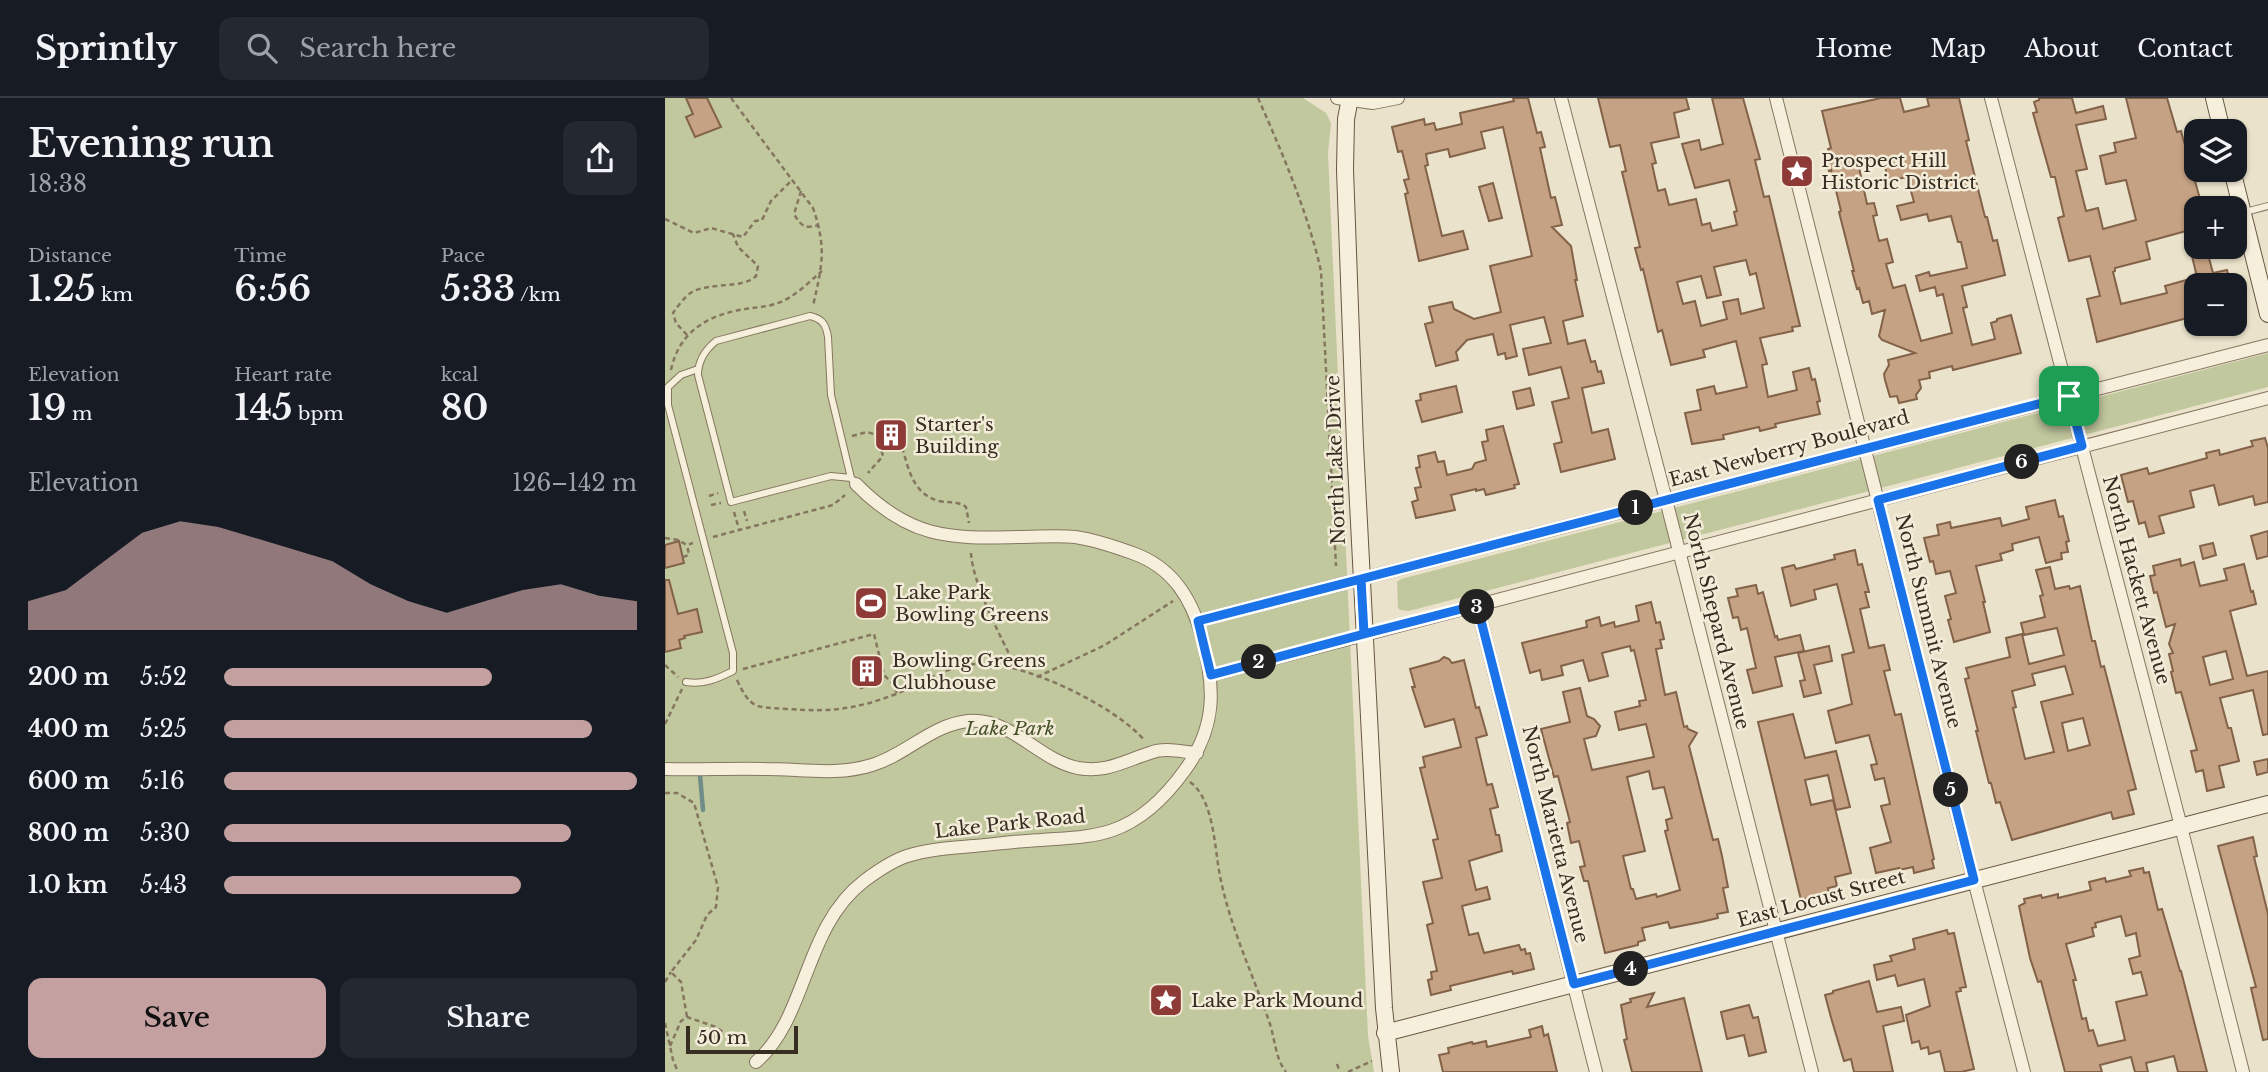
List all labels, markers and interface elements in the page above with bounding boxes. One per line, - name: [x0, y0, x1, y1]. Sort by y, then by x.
- search box: [219, 17, 709, 80]
- text: Sprintly: [35, 28, 177, 69]
- icon: search: [243, 29, 281, 67]
- text: Search here: [299, 32, 456, 64]
- text: Home: [1816, 34, 1892, 63]
- text: Map: [1930, 34, 1986, 63]
- text: About: [2024, 34, 2099, 63]
- text: Contact: [2137, 34, 2233, 63]
- map controls: [2184, 119, 2247, 336]
- button: layers: [2184, 119, 2247, 182]
- text: Evening run: [28, 120, 274, 167]
- button: share: [563, 121, 637, 195]
- place label: Prospect Hill Historic District: [1821, 149, 1977, 194]
- place icon: Prospect Hill Historic District: [1778, 152, 1816, 190]
- text: 18:38: [28, 170, 87, 198]
- button: +: [2184, 196, 2247, 259]
- text: Distance: [28, 244, 112, 267]
- text: Time: [234, 244, 287, 267]
- text: Pace: [441, 244, 485, 267]
- text: 1.25: [28, 267, 95, 310]
- text: 6:56: [234, 267, 311, 310]
- text: 5:33: [441, 267, 515, 310]
- button: −: [2184, 273, 2247, 336]
- text: km: [95, 283, 133, 306]
- text: /km: [515, 283, 561, 306]
- text: Elevation: [28, 363, 120, 386]
- text: Heart rate: [234, 363, 332, 386]
- text: kcal: [441, 363, 479, 386]
- pin: [2039, 366, 2099, 426]
- street label: North Lake Drive: [1321, 375, 1350, 545]
- icon: arrive: [2050, 377, 2088, 415]
- text: 19: [28, 386, 67, 429]
- text: 145: [234, 386, 293, 429]
- text: 80: [441, 386, 489, 429]
- text: m: [67, 402, 92, 425]
- text: bpm: [293, 402, 344, 425]
- street label: East Newberry Boulevard: [1667, 405, 1912, 492]
- place label: Starter's Building: [915, 413, 999, 458]
- building icon: Starter's Building: [872, 416, 910, 454]
- pin: 6: [2005, 444, 2039, 480]
- text: 6: [2015, 450, 2028, 473]
- text: Elevation: [28, 469, 139, 497]
- text: 126–142 m: [512, 469, 637, 497]
- street label: North Hackett Avenue: [2098, 473, 2175, 687]
- pin: 1: [1619, 490, 1653, 526]
- text: 1: [1631, 496, 1640, 519]
- street label: North Shepard Avenue: [1678, 511, 1755, 732]
- street label: North Summit Avenue: [1891, 512, 1966, 731]
- place label: Lake Park Bowling Greens: [895, 581, 1049, 626]
- sports icon: Lake Park Bowling Greens: [852, 584, 890, 622]
- pin: 3: [1459, 589, 1495, 624]
- text: 3: [1470, 595, 1483, 618]
- pin: 2: [1241, 644, 1277, 680]
- place label: Bowling Greens Clubhouse: [892, 649, 1046, 694]
- text: 2: [1252, 650, 1265, 673]
- building icon: Bowling Greens Clubhouse: [848, 652, 886, 690]
- text: 200 m: [28, 663, 109, 691]
- text: 5:52: [140, 663, 187, 691]
- text: 400 m: [28, 715, 110, 743]
- text: 5:25: [140, 715, 187, 743]
- park label: Lake Park: [964, 717, 1055, 740]
- street label: North Marietta Avenue: [1517, 723, 1594, 945]
- text: 600 m: [28, 767, 110, 795]
- text: 5:16: [140, 767, 185, 795]
- pin: 5: [1933, 772, 1969, 808]
- text: 5: [1945, 778, 1956, 801]
- street label: Lake Park Road: [933, 804, 1087, 843]
- text: 800 m: [28, 819, 109, 847]
- text: 5:30: [140, 819, 190, 847]
- street label: East Locust Street: [1735, 865, 1909, 932]
- text: 1.0 km: [28, 871, 108, 899]
- text: 5:43: [140, 871, 187, 899]
- pin: 4: [1613, 952, 1649, 986]
- text: 4: [1624, 957, 1637, 980]
- button: Save: [28, 978, 326, 1058]
- button: Share: [340, 978, 637, 1058]
- place icon: Lake Park Mound: [1147, 981, 1185, 1019]
- place label: Lake Park Mound: [1191, 989, 1363, 1012]
- scale bar: [686, 1023, 798, 1055]
- text: 50 m: [697, 1026, 747, 1049]

